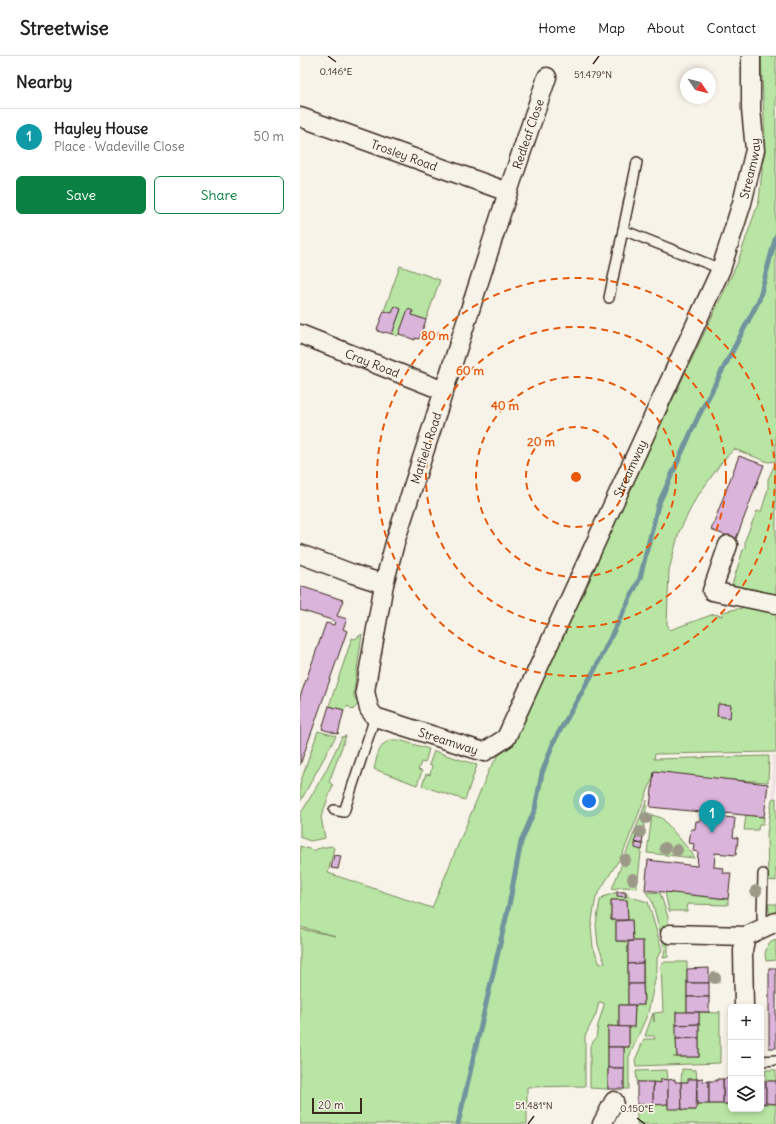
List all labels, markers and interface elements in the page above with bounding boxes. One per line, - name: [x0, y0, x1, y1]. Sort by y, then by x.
- text: Streetwise: [20, 16, 109, 40]
- text: Home: [538, 19, 576, 37]
- text: Map: [598, 19, 625, 37]
- text: About: [647, 19, 685, 37]
- text: Contact: [707, 19, 756, 37]
- text: 0.146°E: [320, 65, 353, 78]
- text: 51.479°N: [574, 68, 612, 81]
- north arrow: [680, 68, 716, 104]
- text: Nearby: [16, 71, 72, 93]
- street label: Redleaf Close: [509, 97, 547, 171]
- text: Hayley House: [54, 119, 148, 138]
- text: 1: [26, 128, 32, 145]
- text: 50 m: [253, 128, 284, 145]
- street label: Trosley Road: [369, 136, 440, 173]
- street label: Streamway: [736, 137, 763, 200]
- text: Place · Wadeville Close: [54, 138, 185, 155]
- button: Save: [16, 176, 146, 214]
- button: Share: [154, 176, 284, 214]
- text: 80 m: [421, 328, 450, 343]
- street label: Cray Road: [343, 345, 402, 380]
- text: 60 m: [456, 363, 485, 378]
- text: 40 m: [491, 398, 520, 413]
- street label: Matfield Road: [407, 410, 445, 486]
- text: 20 m: [527, 434, 555, 449]
- street label: Streamway: [610, 437, 649, 500]
- centre of rings: [569, 470, 583, 484]
- street label: Streamway: [417, 724, 480, 757]
- your location: [579, 791, 599, 811]
- pin: 1: [699, 800, 725, 833]
- map controls: [728, 1004, 764, 1112]
- button: +: [728, 1004, 764, 1040]
- button: −: [728, 1040, 764, 1076]
- button: layers: [728, 1076, 764, 1112]
- scale bar: [312, 1096, 362, 1115]
- text: 20 m: [318, 1098, 344, 1112]
- text: 51.481°N: [515, 1099, 553, 1112]
- text: 0.150°E: [620, 1102, 654, 1115]

